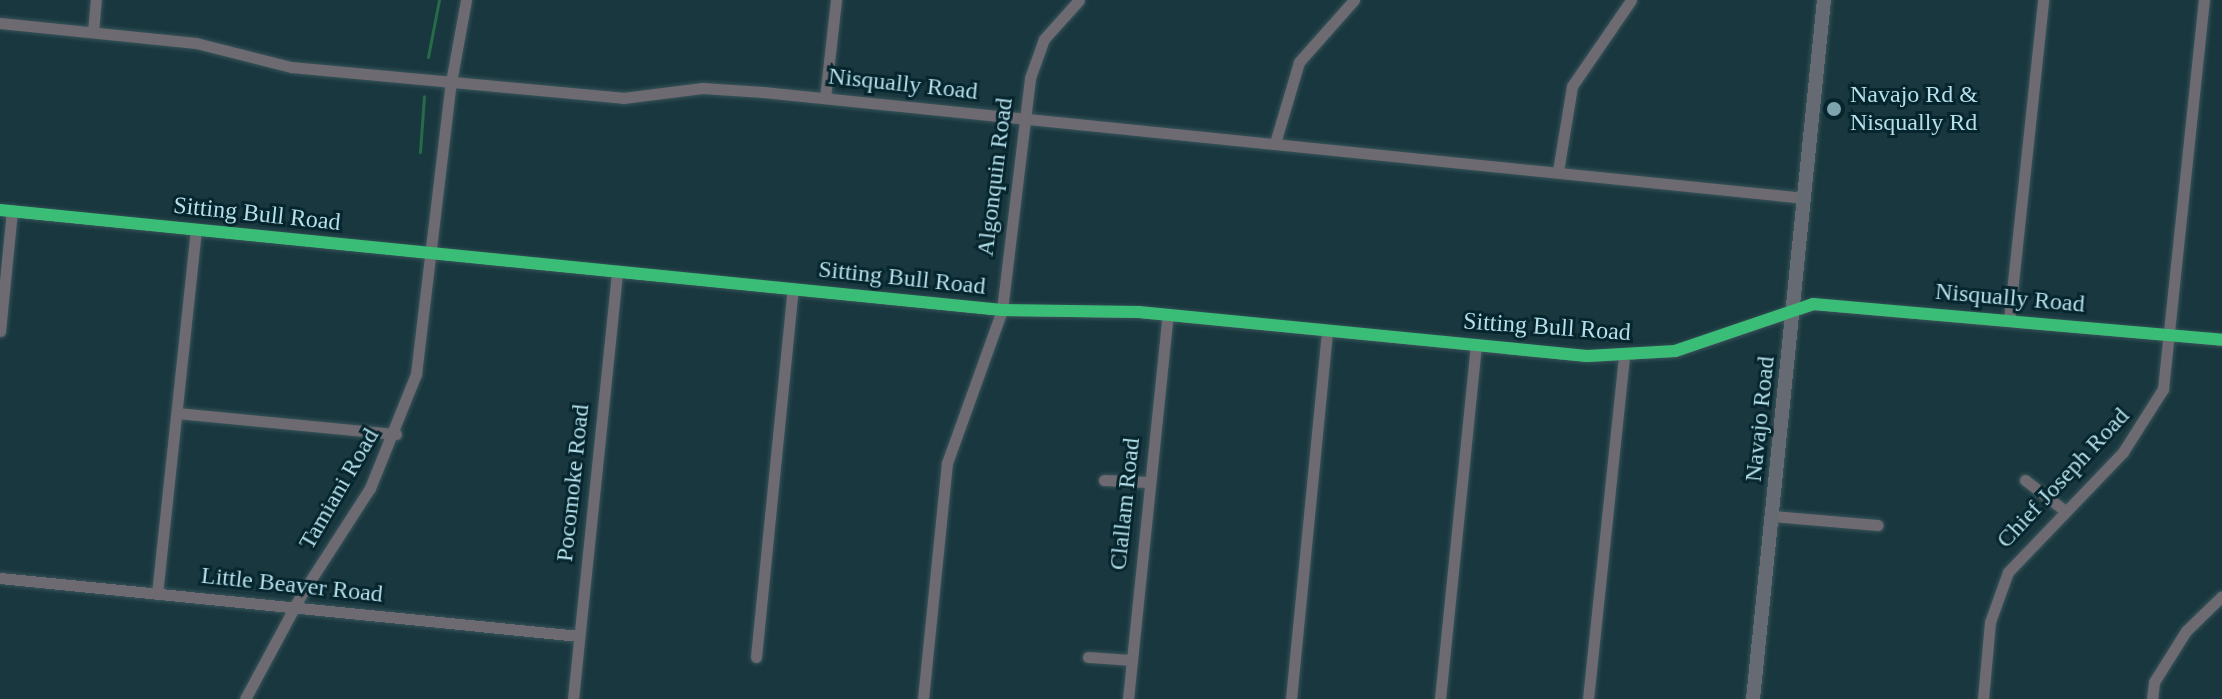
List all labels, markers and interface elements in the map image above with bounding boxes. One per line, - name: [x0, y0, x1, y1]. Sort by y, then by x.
- street label: Nisqually Road: [827, 62, 979, 106]
- place label: Navajo Rd & Nisqually Rd: [1850, 81, 1978, 137]
- street label: Algonquin Road: [971, 96, 1019, 258]
- marker: Navajo Rd & Nisqually Rd: [1825, 100, 1843, 118]
- street label: Sitting Bull Road: [172, 191, 342, 237]
- street label: Sitting Bull Road: [817, 255, 987, 301]
- street label: Nisqually Road: [1934, 277, 2086, 319]
- street label: Sitting Bull Road: [1462, 307, 1632, 347]
- street label: Navajo Road: [1739, 355, 1781, 483]
- street label: Chief Joseph Road: [1991, 402, 2135, 554]
- street label: Pocomoke Road: [550, 403, 596, 563]
- street label: Tamiani Road: [293, 423, 385, 555]
- street label: Clallam Road: [1104, 437, 1146, 571]
- street label: Little Beaver Road: [200, 561, 384, 609]

